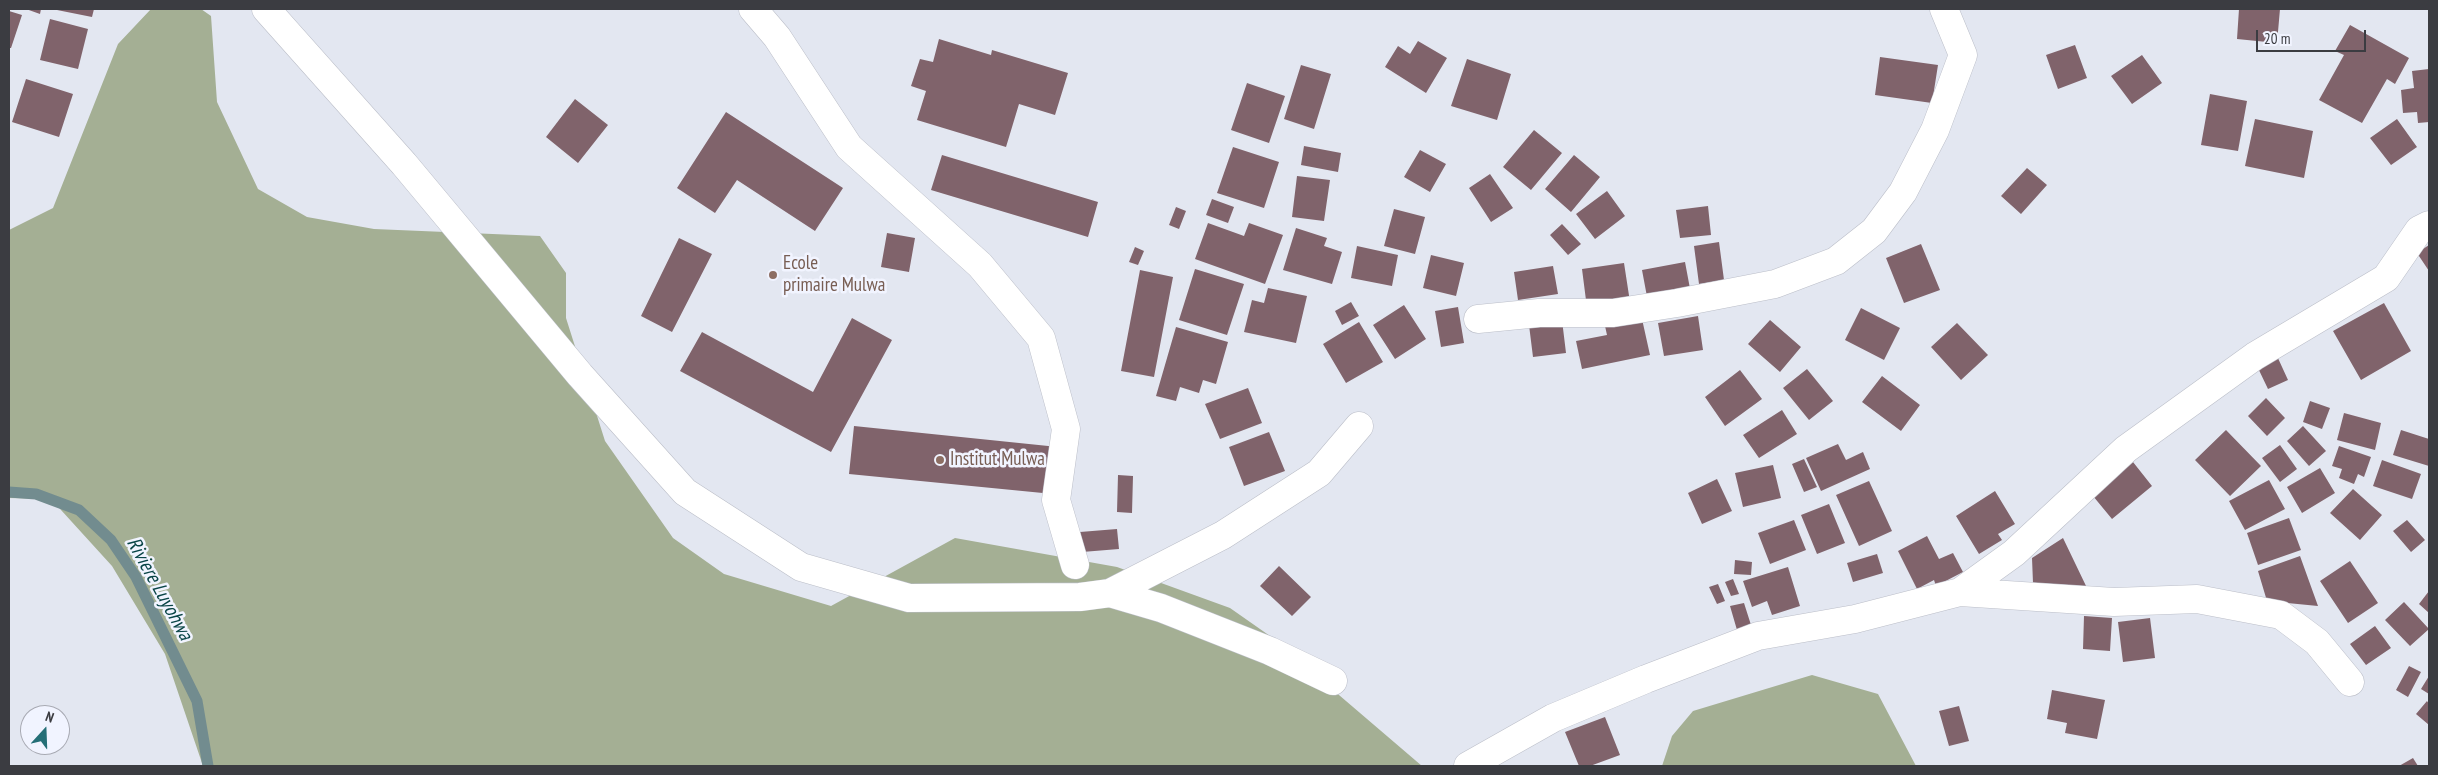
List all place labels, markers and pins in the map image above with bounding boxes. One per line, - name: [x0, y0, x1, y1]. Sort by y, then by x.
- place label: Ecole primaire Mulwa: [783, 253, 885, 297]
- marker: Ecole primaire Mulwa: [767, 269, 779, 281]
- place label: Institut Mulwa: [950, 449, 1045, 471]
- marker: Institut Mulwa: [934, 454, 946, 466]

